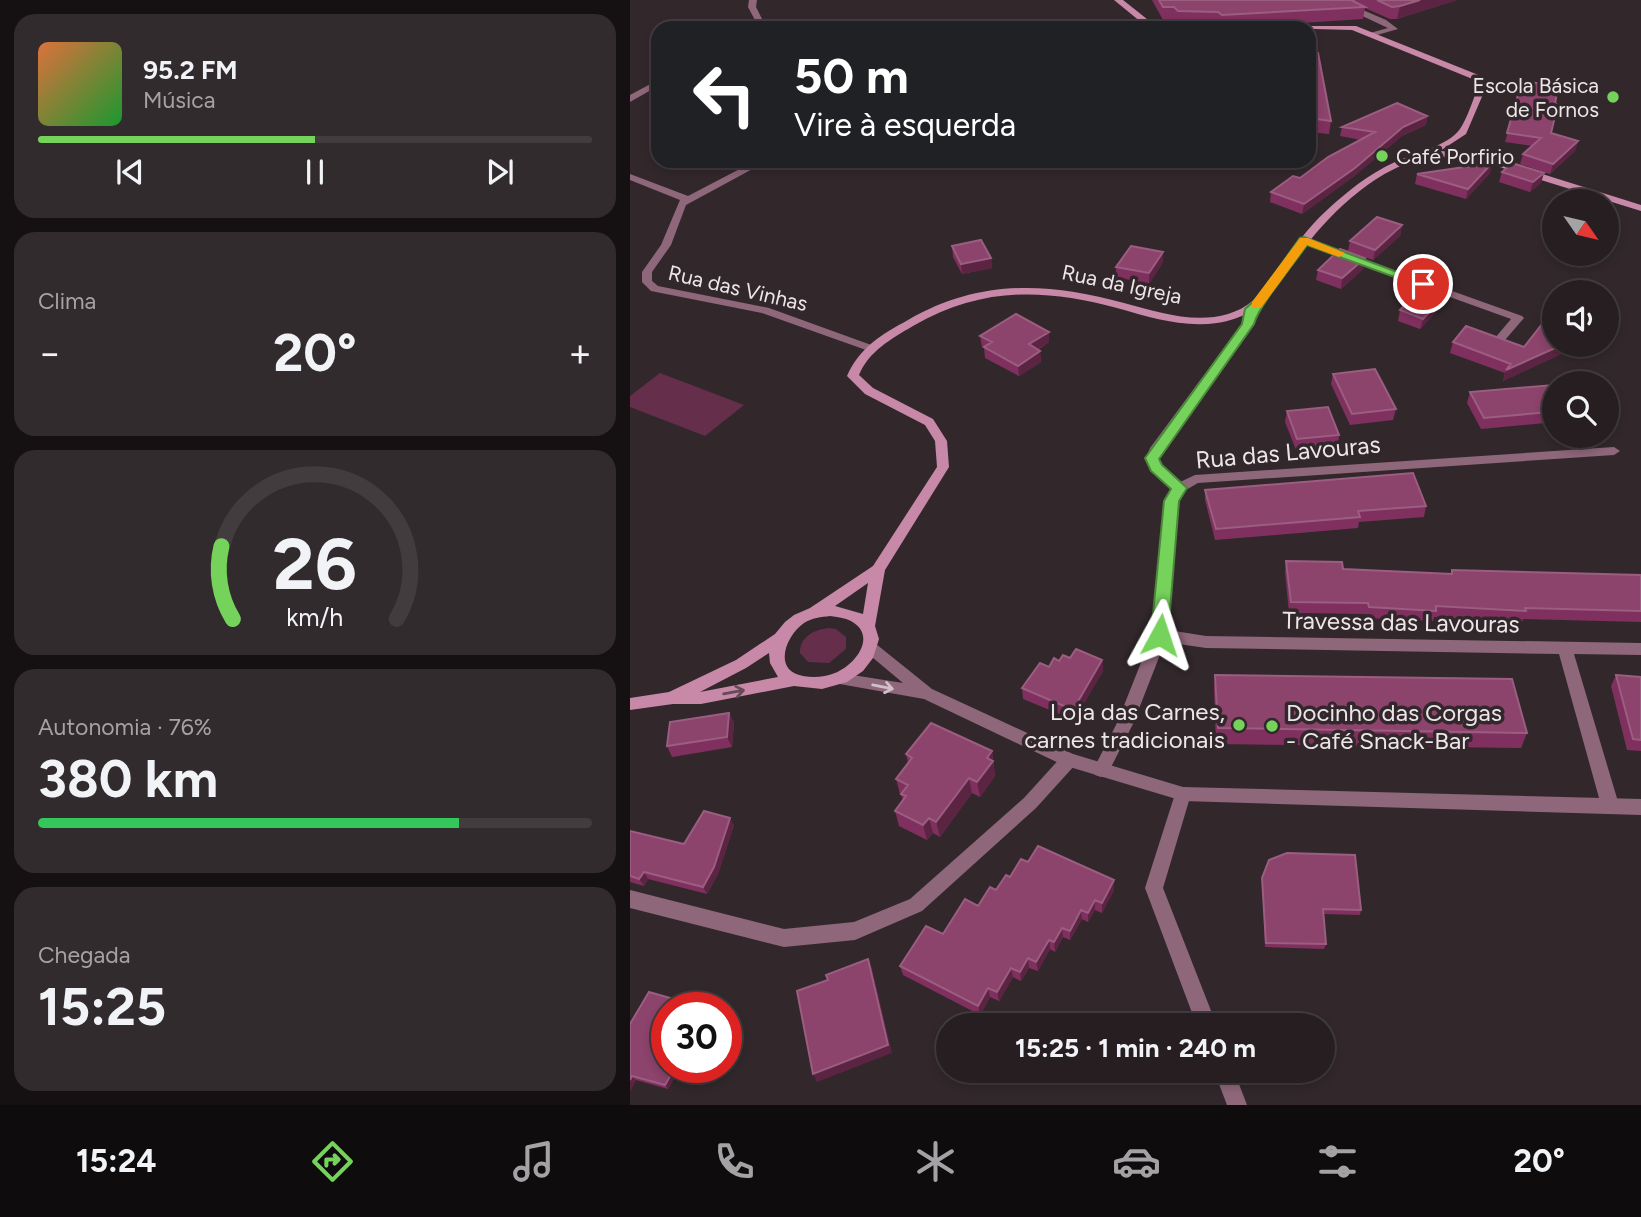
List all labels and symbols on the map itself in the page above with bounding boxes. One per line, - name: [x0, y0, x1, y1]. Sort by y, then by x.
- place label: Escola Básica de Fornos: [1472, 73, 1599, 122]
- marker: Escola Básica de Fornos: [1605, 89, 1621, 105]
- place label: Café Porfirio: [1396, 144, 1514, 169]
- marker: Café Porfirio: [1374, 148, 1390, 164]
- north arrow: [1542, 189, 1619, 266]
- pin: [1393, 254, 1453, 314]
- street label: Rua da Igreja: [1060, 259, 1184, 309]
- street label: Rua das Vinhas: [666, 260, 810, 316]
- street label: Rua das Lavouras: [1194, 429, 1382, 475]
- position arrow: [1123, 598, 1197, 672]
- street label: Travessa das Lavouras: [1282, 605, 1520, 639]
- one-way arrow: [871, 681, 894, 695]
- one-way arrow: [722, 685, 745, 699]
- place label: Loja das Carnes, carnes tradicionais: [1024, 697, 1225, 754]
- place label: Docinho das Corgas - Café Snack-Bar: [1286, 698, 1502, 755]
- marker: Loja das Carnes, carnes tradicionais: [1231, 717, 1247, 733]
- marker: Docinho das Corgas - Café Snack-Bar: [1264, 718, 1280, 734]
- speed limit sign: 30: [651, 992, 742, 1083]

